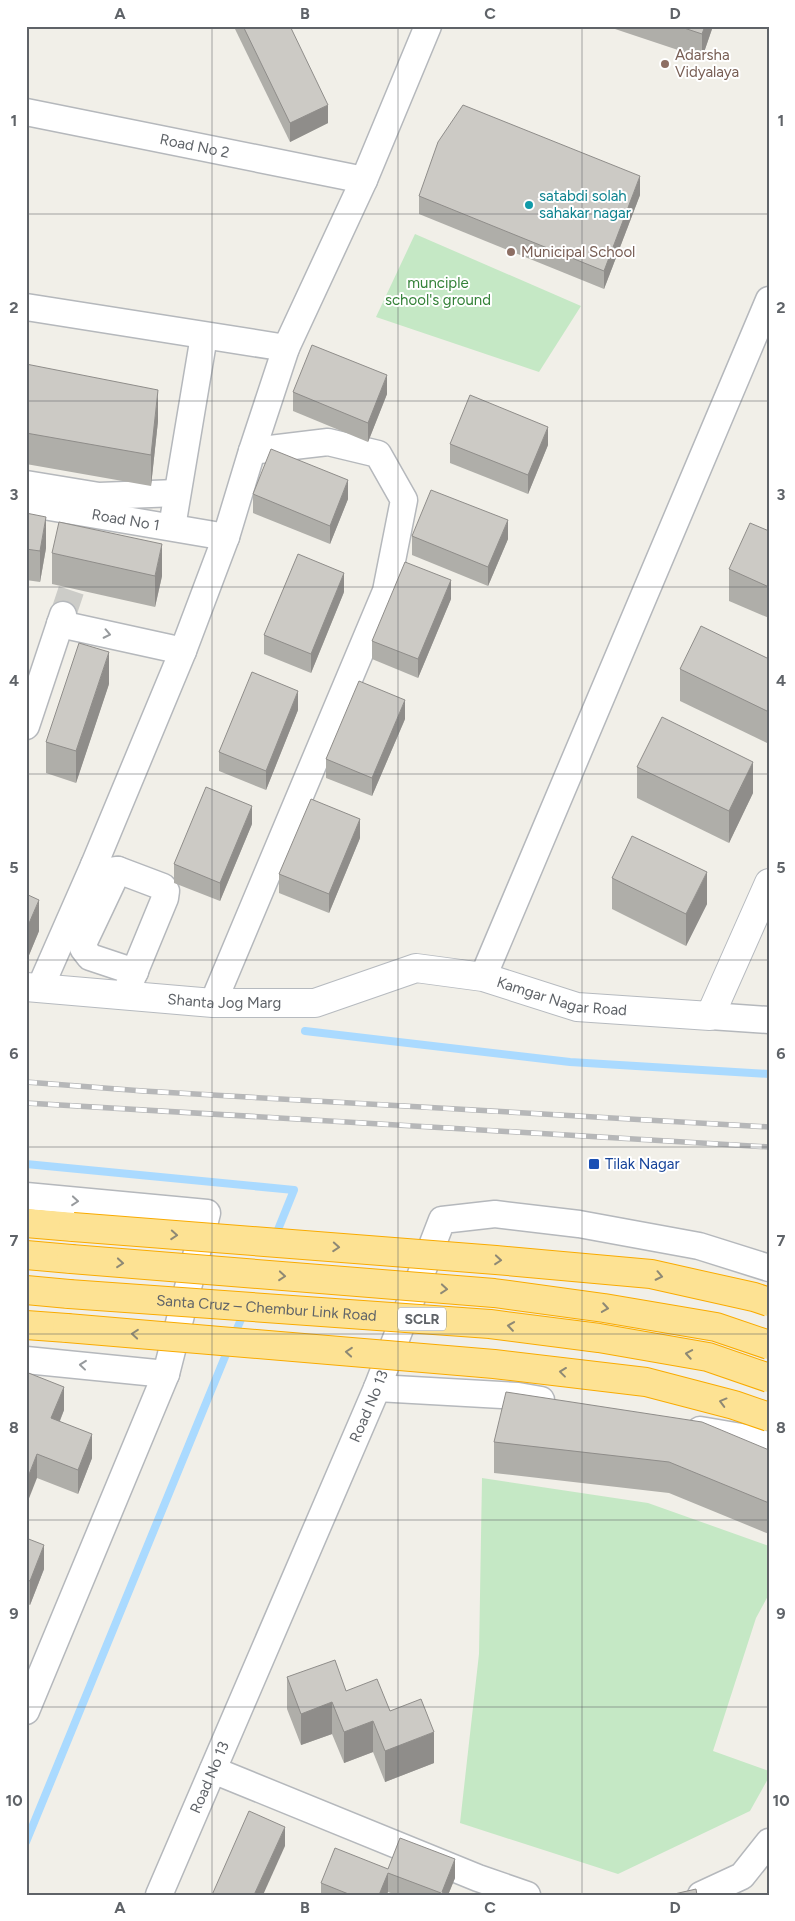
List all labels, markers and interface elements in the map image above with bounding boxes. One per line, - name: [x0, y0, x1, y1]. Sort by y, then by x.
- text: A: [114, 4, 126, 23]
- text: B: [300, 4, 310, 23]
- text: C: [484, 4, 496, 23]
- text: D: [669, 4, 681, 23]
- place label: Adarsha Vidyalaya: [675, 46, 739, 81]
- marker: Adarsha Vidyalaya: [659, 58, 671, 70]
- text: 1: [11, 111, 17, 130]
- text: 1: [778, 111, 784, 130]
- street label: Road No 2: [158, 130, 231, 162]
- place label: satabdi solah sahakar nagar: [539, 187, 631, 222]
- marker: satabdi solah sahakar nagar: [523, 199, 535, 211]
- place label: Municipal School: [521, 243, 635, 261]
- marker: Municipal School: [505, 246, 517, 258]
- park label: munciple school's ground: [385, 274, 491, 309]
- text: 2: [9, 298, 19, 317]
- text: 2: [776, 298, 786, 317]
- text: 3: [10, 485, 19, 504]
- text: 3: [777, 485, 786, 504]
- street label: Road No 1: [90, 505, 161, 535]
- one-way arrow: [103, 629, 112, 639]
- text: 4: [9, 671, 19, 690]
- text: 4: [776, 671, 786, 690]
- text: 5: [9, 858, 19, 877]
- text: 5: [776, 858, 786, 877]
- street label: Kamgar Nagar Road: [494, 973, 628, 1019]
- street label: Shanta Jog Marg: [167, 990, 281, 1012]
- text: 6: [9, 1044, 19, 1063]
- text: 6: [776, 1044, 786, 1063]
- place label: Tilak Nagar: [605, 1155, 679, 1173]
- marker: Tilak Nagar: [587, 1157, 601, 1171]
- one-way arrow: [71, 1195, 79, 1206]
- one-way arrow: [170, 1229, 178, 1240]
- text: 7: [10, 1231, 19, 1250]
- text: 7: [777, 1231, 786, 1250]
- one-way arrow: [332, 1242, 340, 1253]
- one-way arrow: [494, 1254, 502, 1265]
- one-way arrow: [116, 1257, 124, 1268]
- one-way arrow: [278, 1270, 286, 1281]
- one-way arrow: [655, 1270, 664, 1281]
- one-way arrow: [440, 1283, 448, 1294]
- street label: Santa Cruz – Chembur Link Road: [156, 1291, 377, 1325]
- one-way arrow: [600, 1303, 609, 1313]
- road number: SCLR: [398, 1308, 446, 1330]
- one-way arrow: [507, 1321, 515, 1332]
- one-way arrow: [131, 1328, 139, 1339]
- one-way arrow: [345, 1346, 353, 1357]
- one-way arrow: [684, 1349, 693, 1359]
- one-way arrow: [79, 1360, 87, 1371]
- one-way arrow: [559, 1367, 567, 1378]
- street label: Road No 13: [346, 1368, 392, 1445]
- one-way arrow: [719, 1397, 727, 1407]
- text: 8: [9, 1418, 19, 1437]
- text: 8: [776, 1418, 786, 1437]
- text: 9: [9, 1604, 19, 1623]
- text: 9: [776, 1604, 786, 1623]
- street label: Road No 13: [186, 1739, 233, 1816]
- text: 10: [5, 1791, 23, 1810]
- text: 10: [772, 1791, 790, 1810]
- text: A: [114, 1898, 126, 1917]
- text: B: [300, 1898, 310, 1917]
- text: C: [484, 1898, 496, 1917]
- text: D: [669, 1898, 681, 1917]

